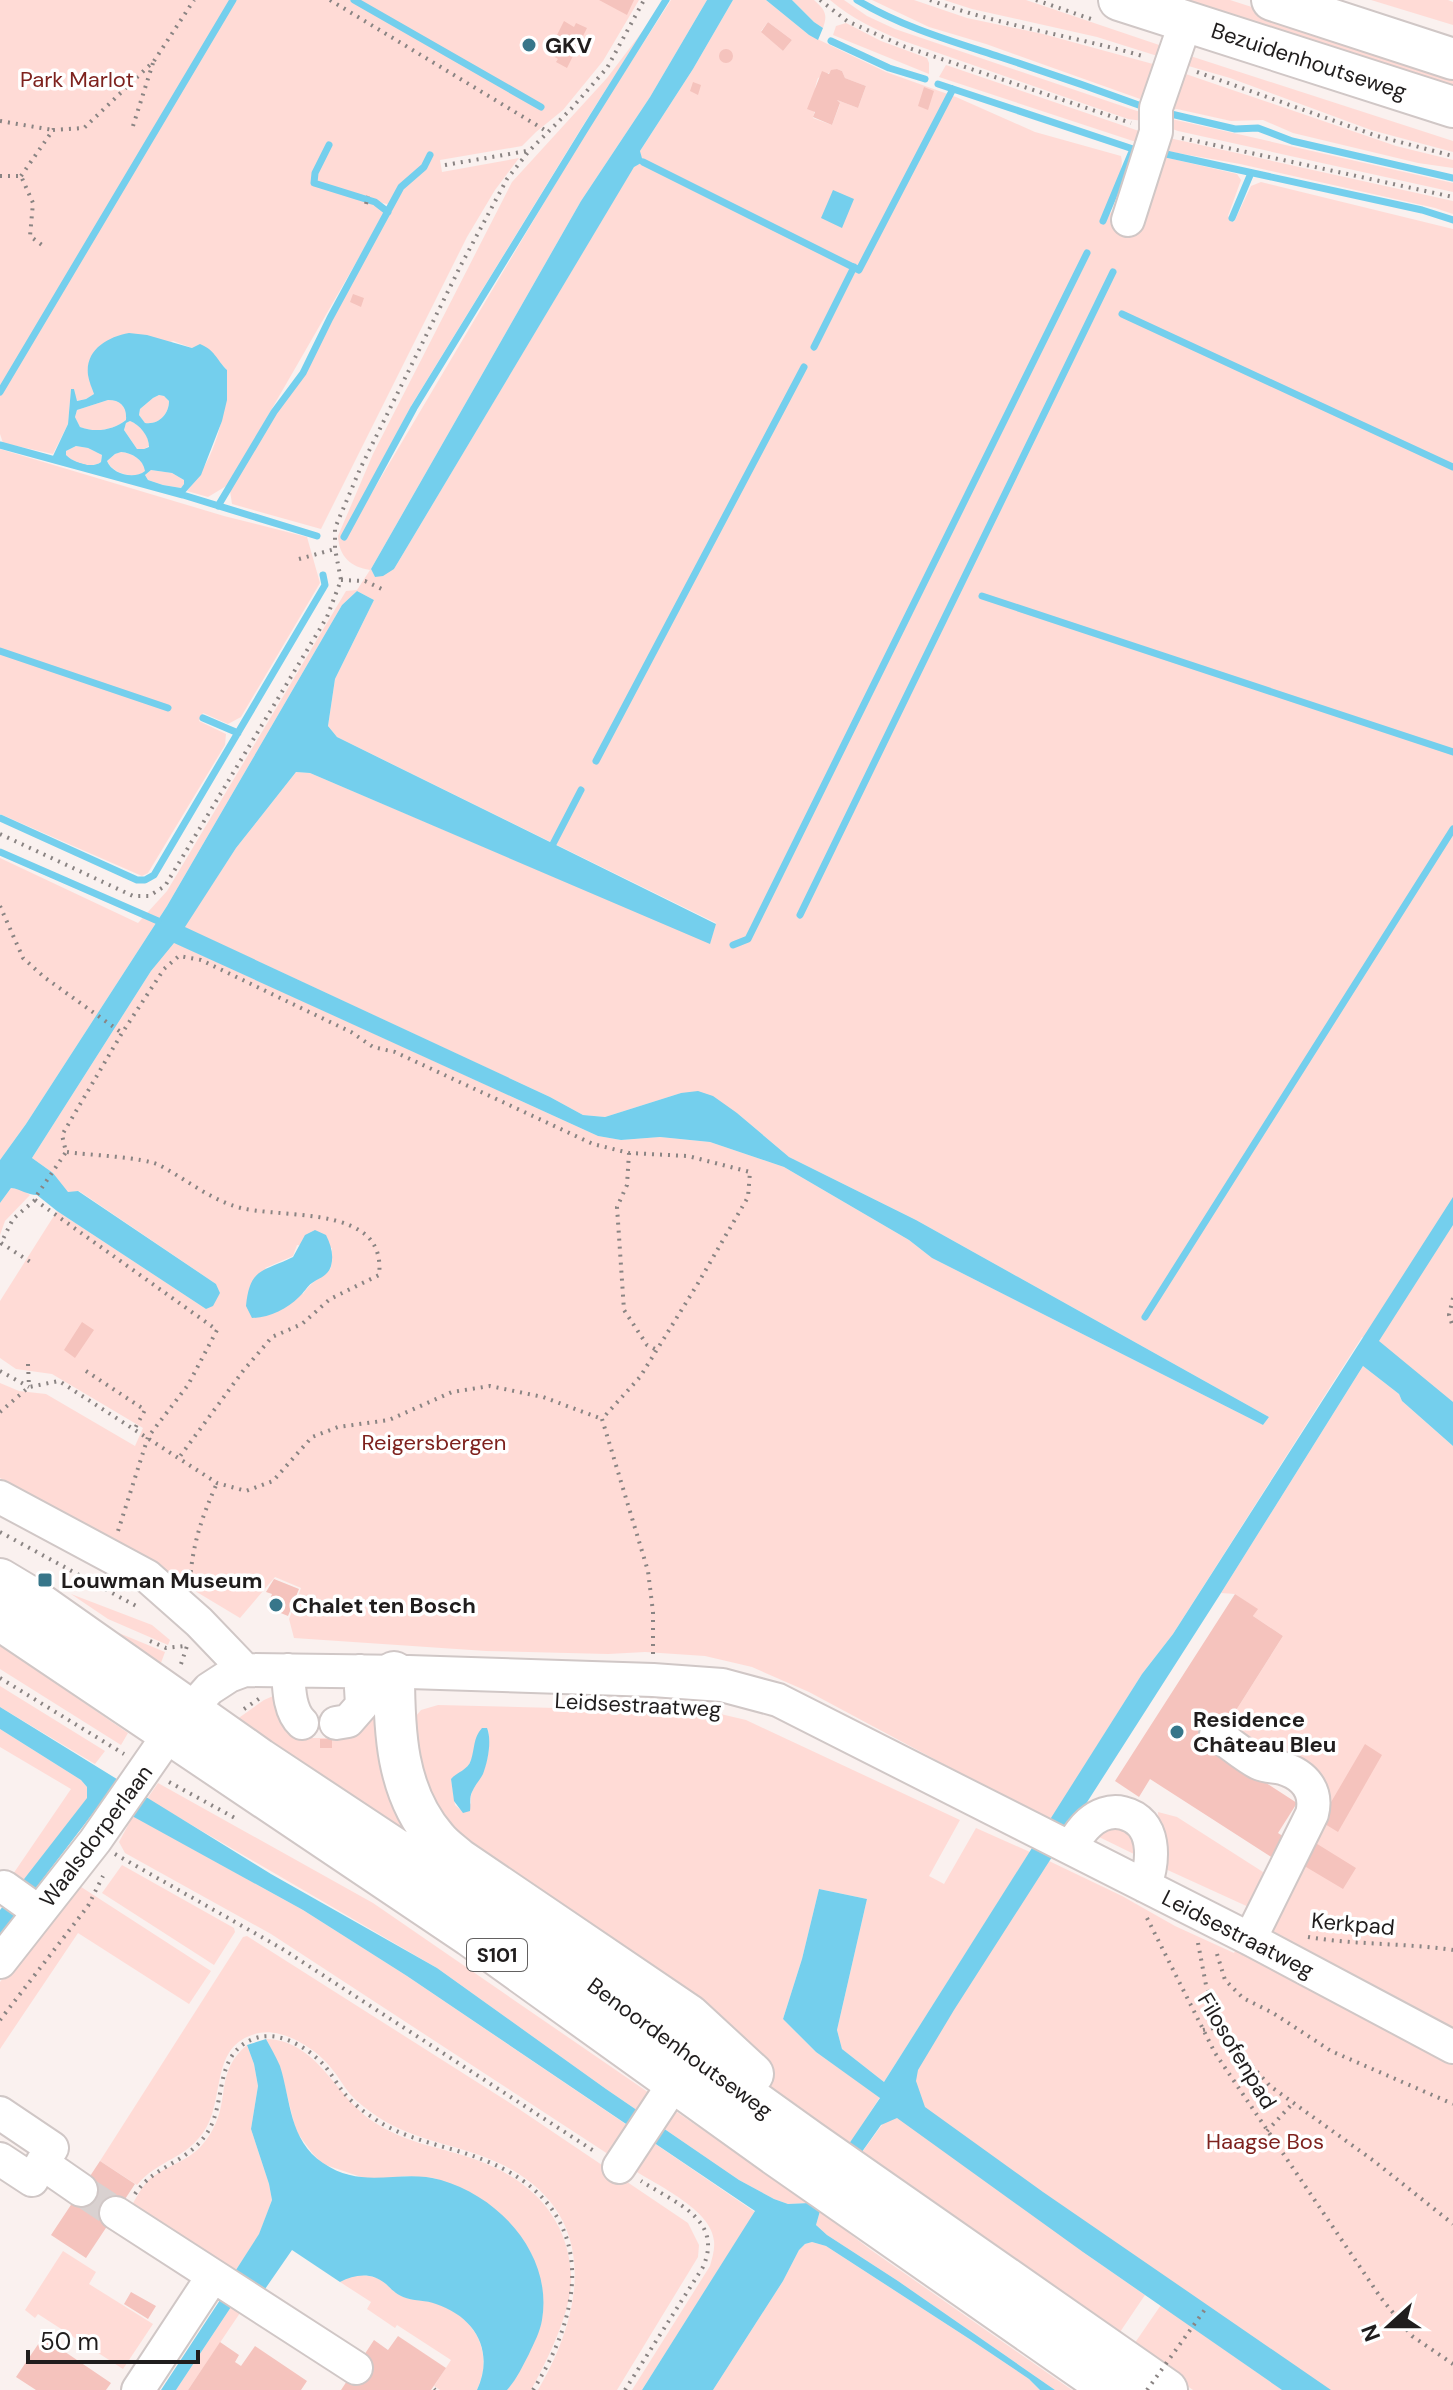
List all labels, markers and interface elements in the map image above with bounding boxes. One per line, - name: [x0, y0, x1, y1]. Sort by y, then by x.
- street label: Bezuidenhoutseweg: [1208, 16, 1410, 106]
- place label: GKV: [545, 31, 592, 60]
- marker: GKV: [520, 36, 538, 54]
- park label: Park Marlot: [20, 65, 134, 94]
- park label: Reigersbergen: [362, 1428, 506, 1457]
- place label: Louwman Museum: [61, 1566, 262, 1595]
- marker: Louwman Museum: [36, 1571, 54, 1589]
- place label: Chalet ten Bosch: [292, 1591, 476, 1620]
- marker: Chalet ten Bosch: [267, 1596, 285, 1614]
- street label: Leidsestraatweg: [554, 1686, 722, 1724]
- place label: Residence Château Bleu: [1193, 1705, 1336, 1759]
- marker: Residence Château Bleu: [1168, 1723, 1186, 1741]
- street label: Waalsdorperlaan: [33, 1759, 159, 1913]
- street label: Leidsestraatweg: [1157, 1883, 1319, 1985]
- street label: Kerkpad: [1310, 1906, 1396, 1942]
- road number: S101: [467, 1939, 527, 1971]
- street label: Benoordenhoutseweg: [582, 1971, 778, 2125]
- street label: Filosofenpad: [1191, 1987, 1283, 2115]
- park label: Haagse Bos: [1206, 2127, 1324, 2156]
- north arrow: [1349, 2286, 1429, 2366]
- scale bar: [28, 2314, 198, 2364]
- text: N: [1354, 2320, 1387, 2346]
- text: 50 m: [40, 2326, 99, 2357]

